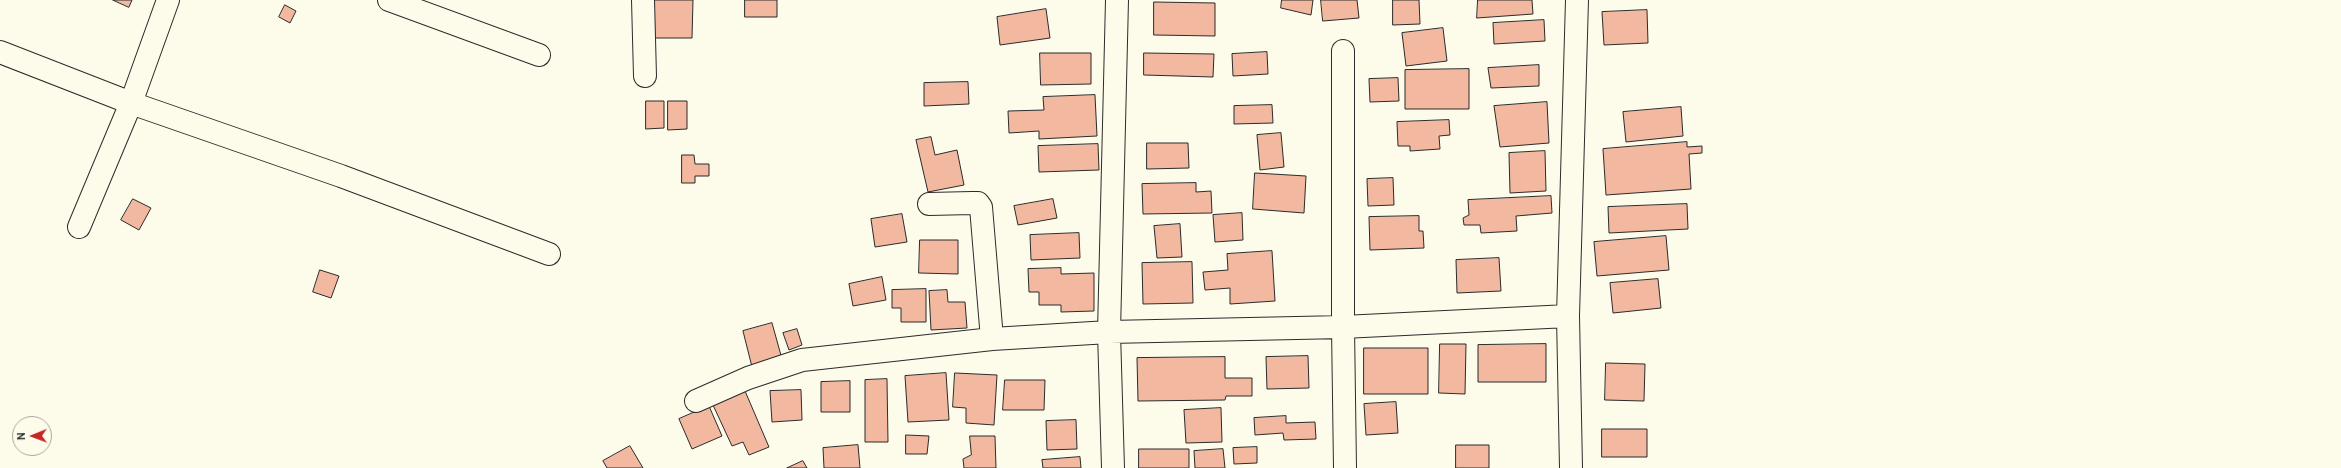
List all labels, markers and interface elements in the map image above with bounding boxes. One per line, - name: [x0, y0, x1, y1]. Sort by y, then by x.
- north arrow: [12, 416, 52, 456]
- text: N: [14, 432, 28, 440]

